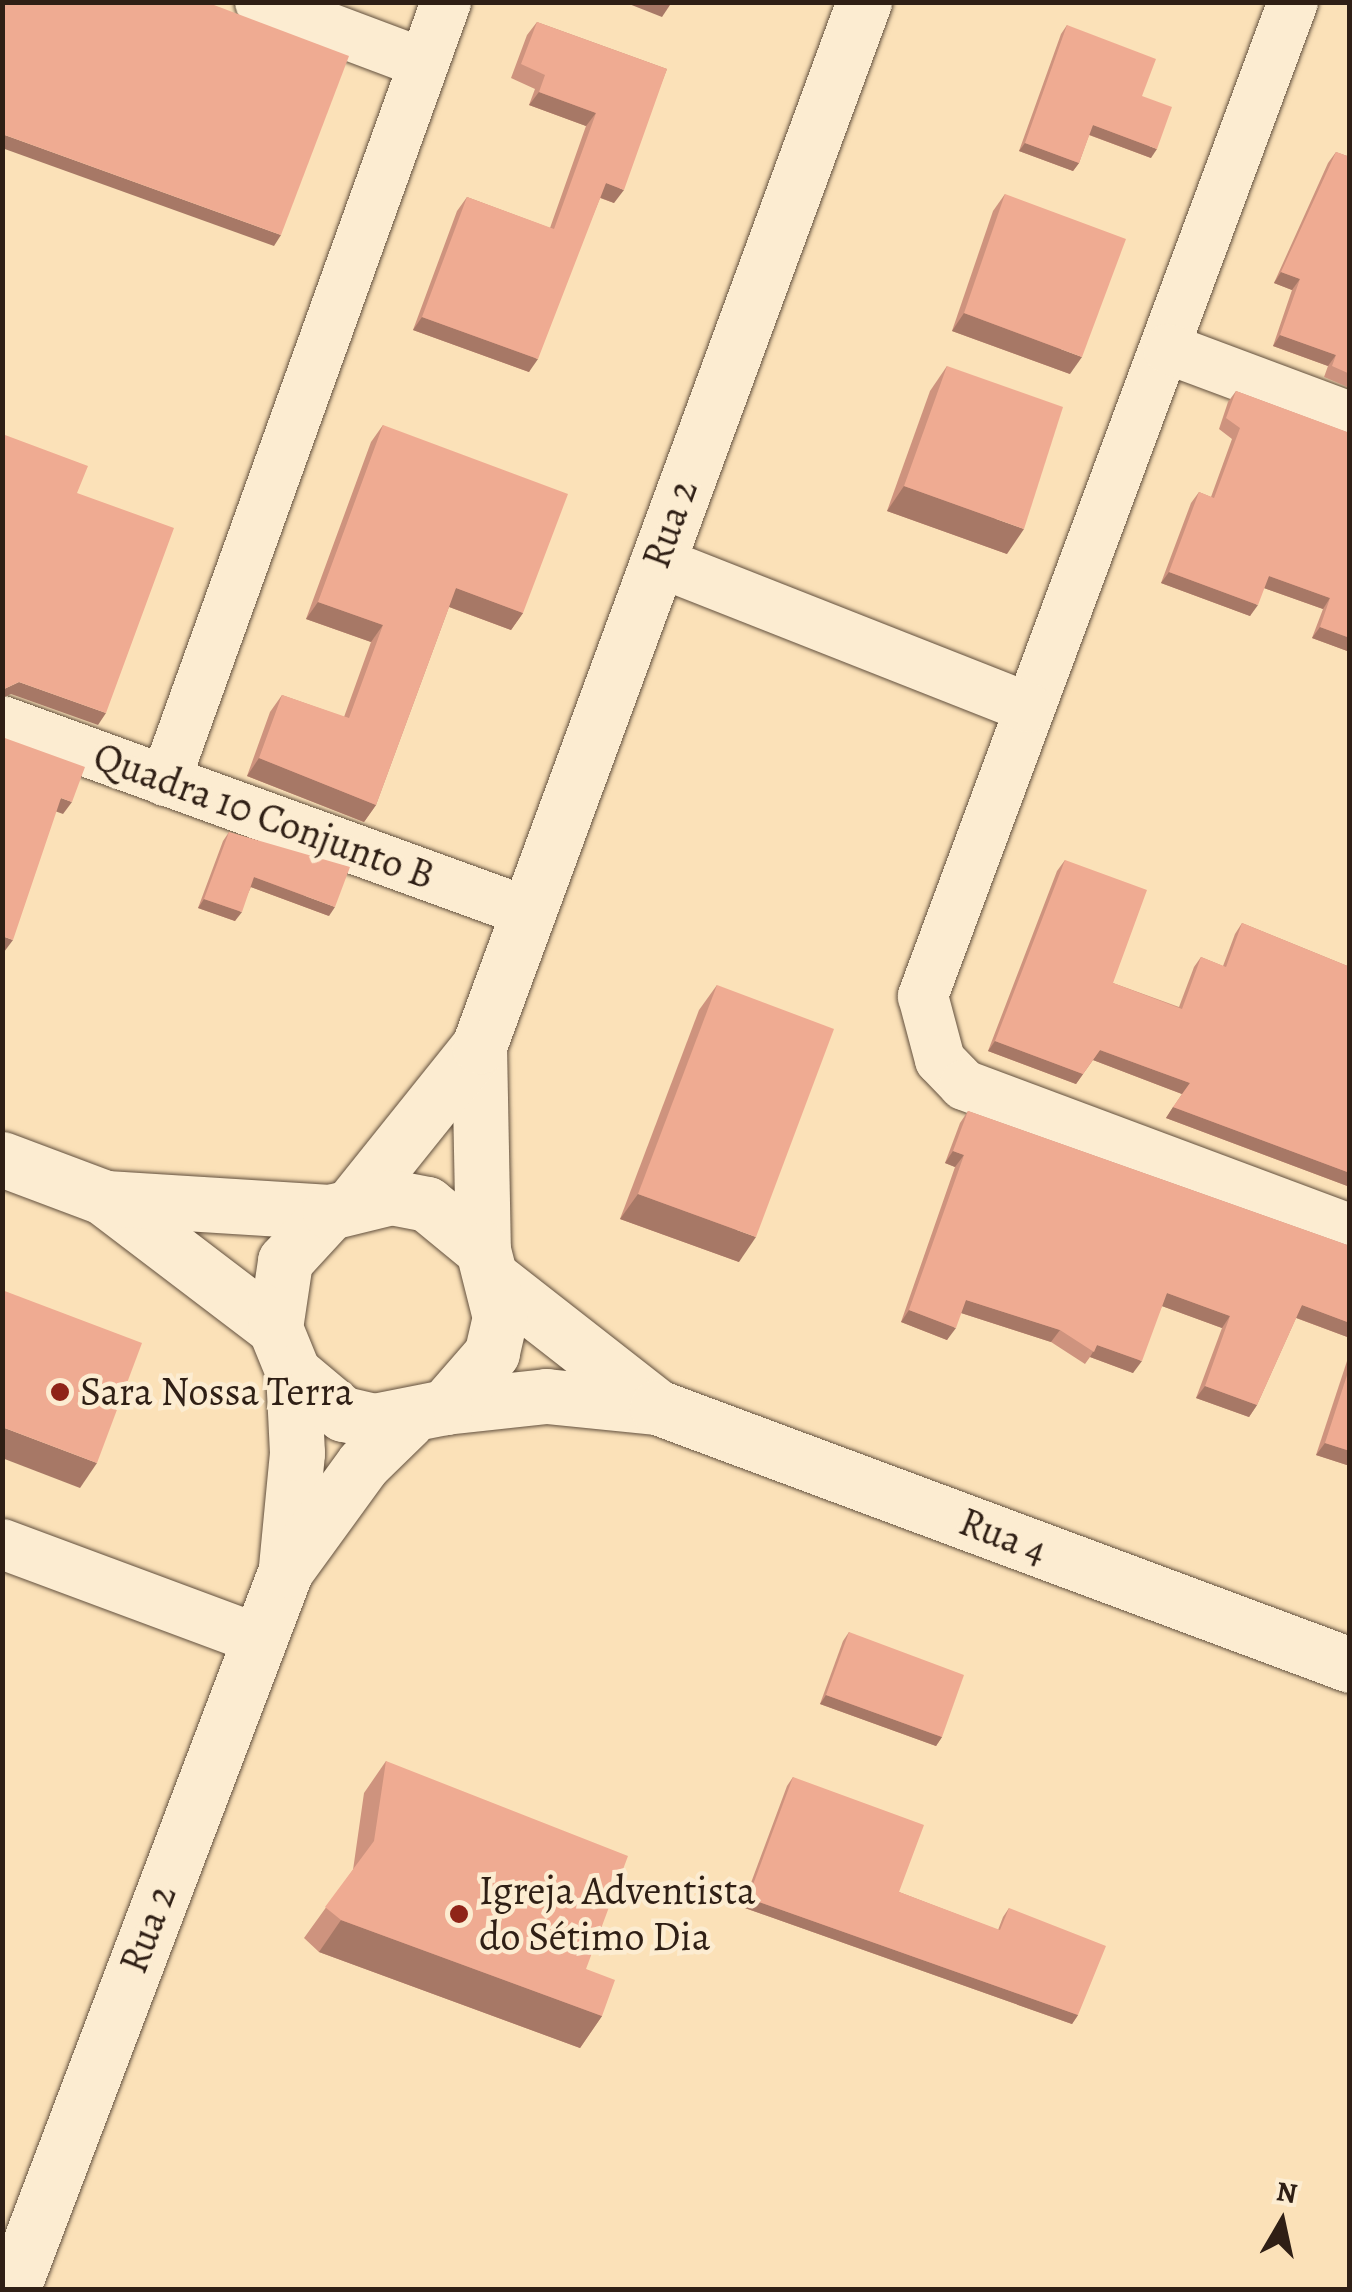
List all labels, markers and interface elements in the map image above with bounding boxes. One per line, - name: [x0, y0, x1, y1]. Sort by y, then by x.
- street label: Rua 2: [632, 473, 708, 575]
- street label: Quadra 10 Conjunto B: [87, 732, 441, 900]
- place label: Sara Nossa Terra: [80, 1368, 353, 1416]
- marker: Sara Nossa Terra: [49, 1381, 71, 1403]
- street label: Rua 4: [953, 1498, 1053, 1574]
- place label: Igreja Adventista do Sétimo Dia: [479, 1867, 756, 1961]
- street label: Rua 2: [109, 1878, 187, 1980]
- marker: Igreja Adventista do Sétimo Dia: [448, 1903, 470, 1925]
- north arrow: [1232, 2172, 1332, 2272]
- text: N: [1274, 2172, 1300, 2213]

